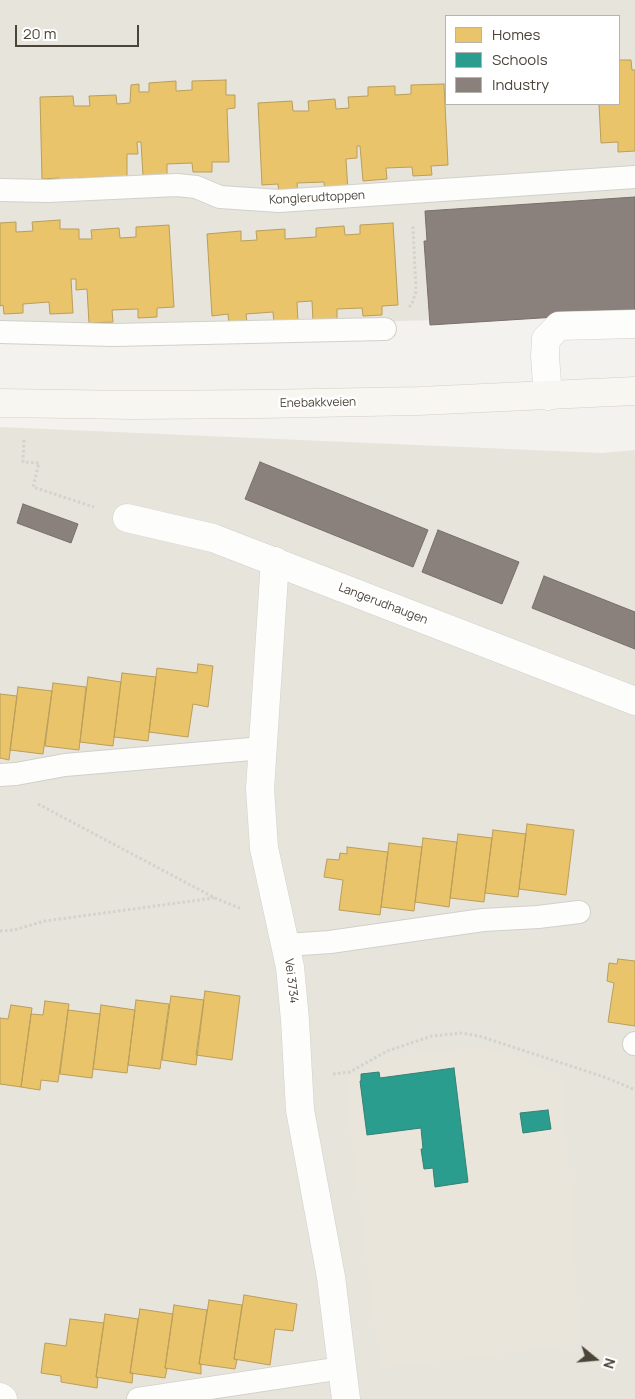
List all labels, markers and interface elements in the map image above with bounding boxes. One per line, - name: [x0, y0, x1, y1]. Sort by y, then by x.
- scale bar: [18, 15, 141, 47]
- legend: [445, 15, 620, 105]
- text: 20 m: [23, 23, 56, 44]
- text: Homes: [492, 24, 540, 45]
- text: Schools: [492, 49, 548, 70]
- text: Industry: [492, 74, 549, 95]
- street label: Konglerudtoppen: [269, 188, 365, 208]
- street label: Enebakkveien: [280, 395, 356, 411]
- street label: Langerudhaugen: [336, 580, 430, 628]
- street label: Vei 3734: [281, 958, 301, 1004]
- north arrow: [570, 1334, 620, 1384]
- text: N: [599, 1356, 620, 1371]

